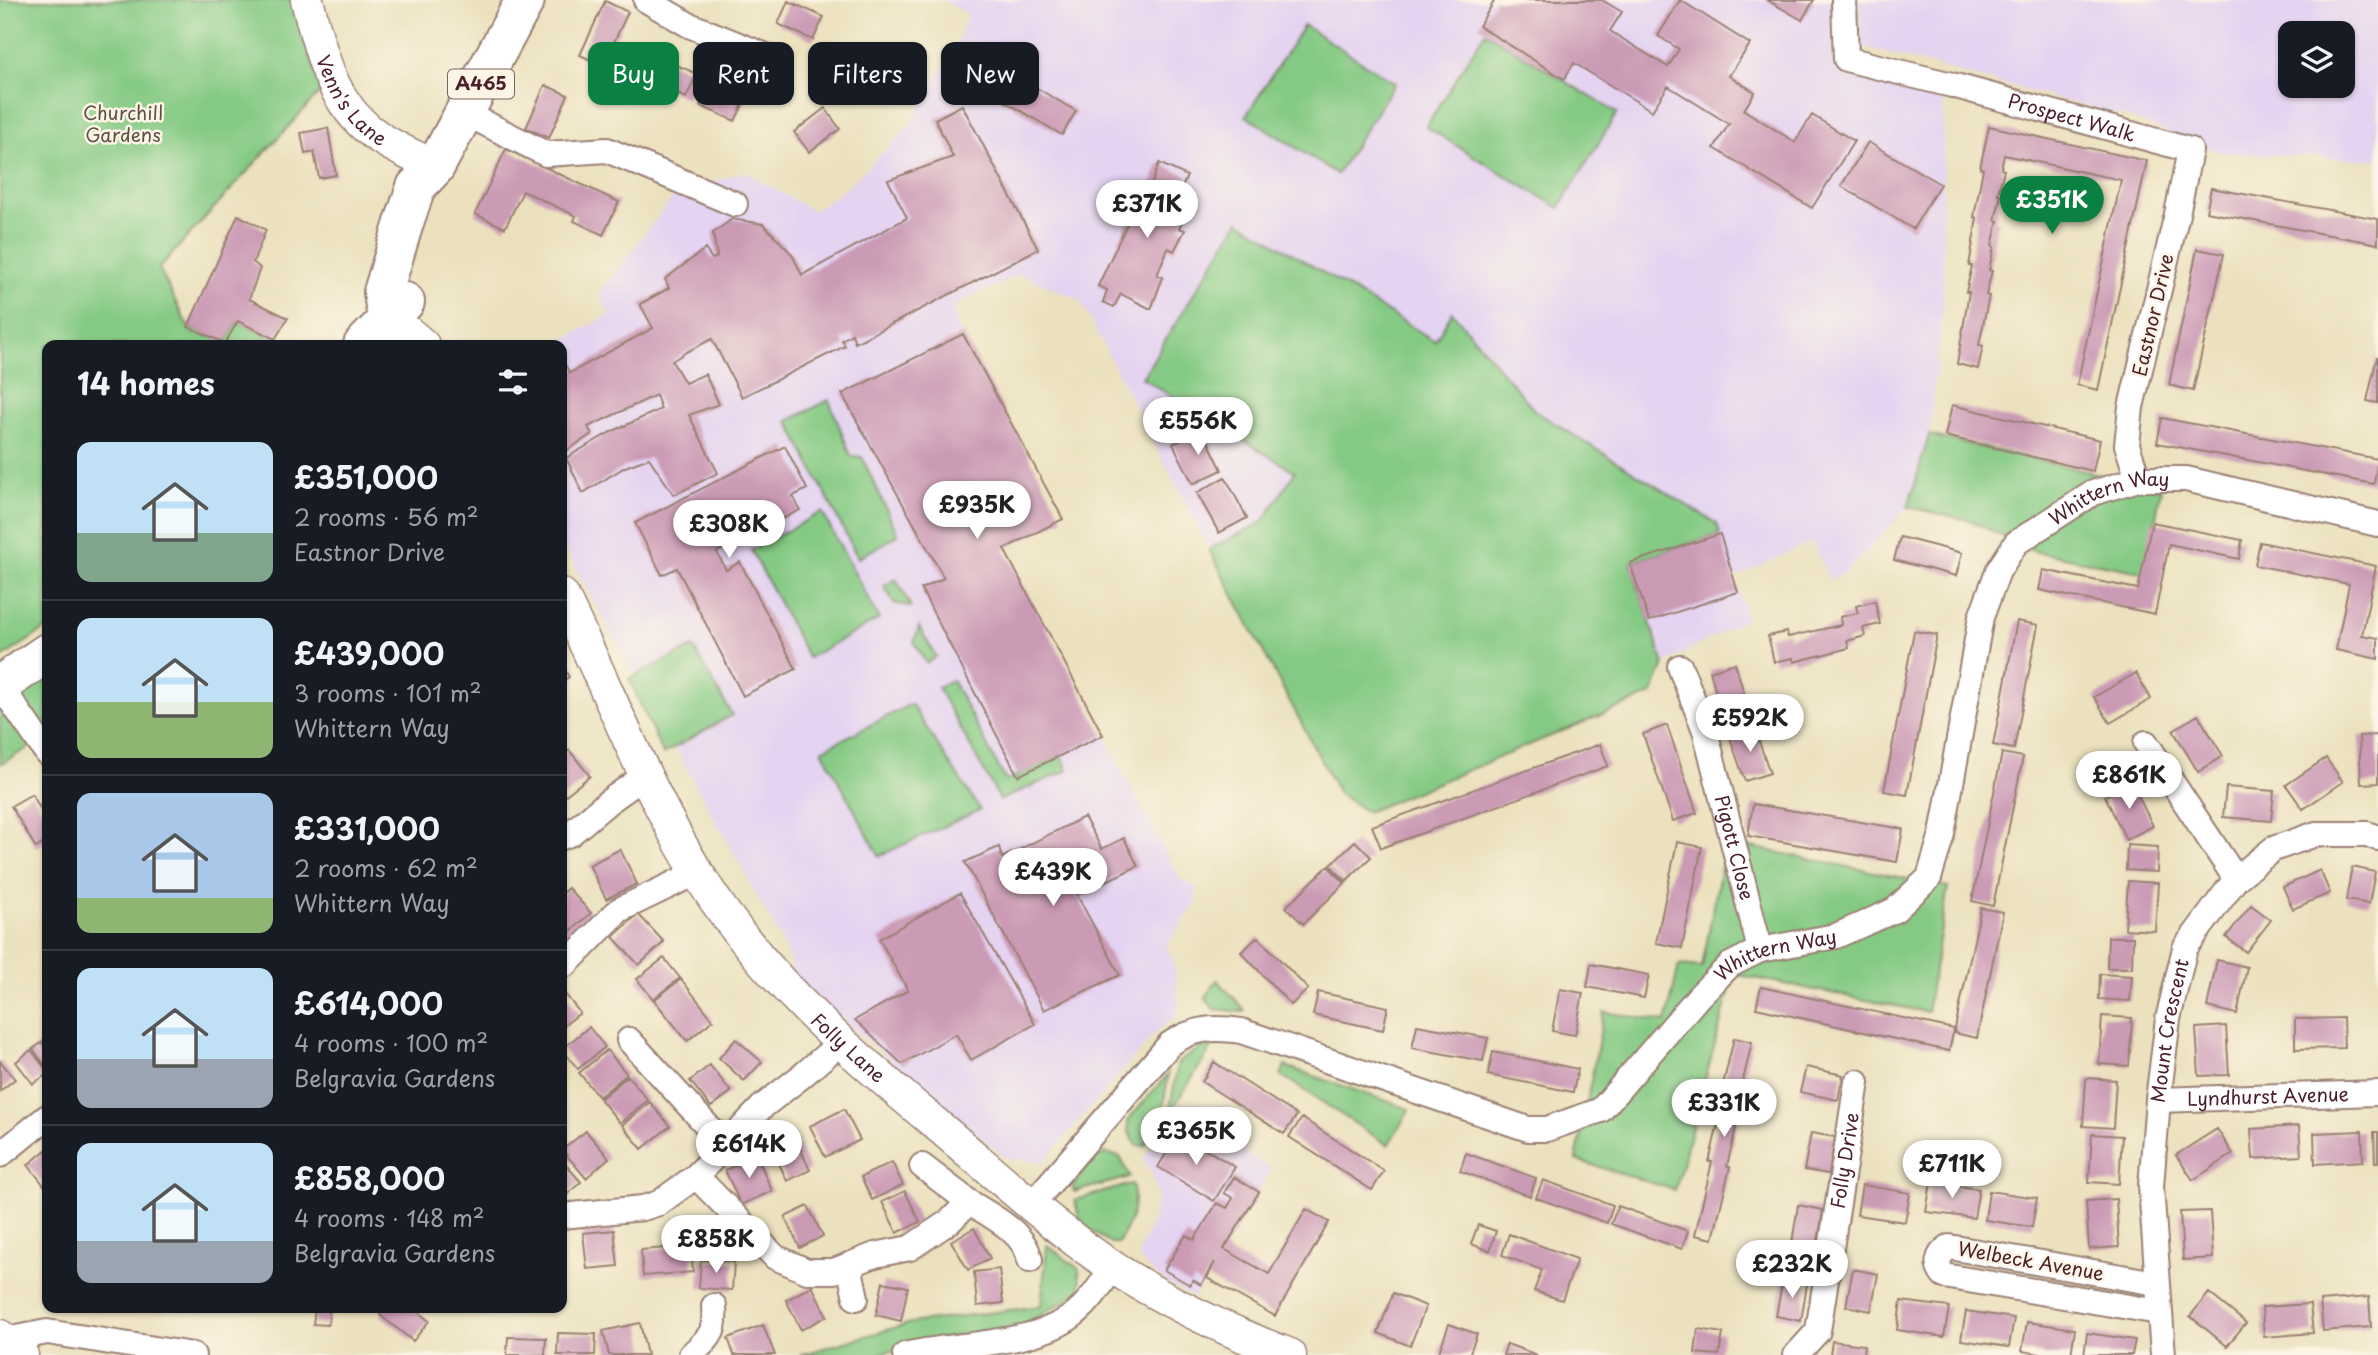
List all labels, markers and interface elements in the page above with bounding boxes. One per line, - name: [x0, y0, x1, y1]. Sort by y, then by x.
- map controls: [2278, 21, 2355, 98]
- button: layers: [2278, 21, 2355, 98]
- chip: Buy: [588, 42, 679, 105]
- chip: Rent: [693, 42, 794, 105]
- chip: Filters: [808, 42, 927, 105]
- chip: New: [941, 42, 1039, 105]
- street label: Venn's Lane: [310, 51, 393, 152]
- road number: A465: [448, 70, 514, 98]
- street label: Prospect Walk: [2005, 86, 2139, 148]
- park label: Churchill Gardens: [83, 98, 163, 148]
- pin: £351K: [2003, 176, 2101, 236]
- pin: £371K: [1098, 180, 1196, 240]
- text: £351K: [2016, 181, 2088, 216]
- text: £371K: [1112, 185, 1182, 220]
- street label: Eastnor Drive: [2124, 251, 2180, 379]
- text: 14 homes: [77, 360, 215, 405]
- icon: filters: [494, 363, 532, 401]
- pin: £556K: [1149, 398, 1247, 457]
- text: £556K: [1159, 402, 1237, 437]
- text: £351,000: [294, 454, 438, 499]
- street label: Whittern Way: [2043, 462, 2170, 531]
- icon: home: [133, 470, 217, 554]
- pin: £935K: [928, 482, 1026, 541]
- text: £935K: [939, 486, 1015, 521]
- text: 2 rooms · 56 m²: [294, 499, 479, 534]
- pin: £308K: [680, 500, 778, 560]
- text: £308K: [689, 505, 769, 540]
- text: Eastnor Drive: [294, 534, 445, 569]
- text: £439,000: [294, 630, 444, 675]
- icon: home: [133, 646, 217, 730]
- text: 3 rooms · 101 m²: [294, 675, 482, 710]
- pin: £592K: [1701, 694, 1799, 754]
- text: £592K: [1712, 699, 1788, 734]
- text: Whittern Way: [294, 710, 450, 745]
- pin: £861K: [2080, 752, 2178, 811]
- text: £861K: [2092, 756, 2166, 791]
- street label: Pigott Close: [1709, 792, 1762, 903]
- text: £331,000: [294, 805, 440, 850]
- icon: home: [133, 821, 217, 905]
- pin: £439K: [1004, 848, 1102, 908]
- text: 2 rooms · 62 m²: [294, 850, 478, 885]
- text: £439K: [1014, 853, 1092, 888]
- text: Whittern Way: [294, 885, 450, 920]
- street label: Whittern Way: [1707, 921, 1839, 987]
- street label: Mount Crescent: [2143, 955, 2195, 1104]
- text: £614,000: [294, 980, 443, 1025]
- icon: home: [133, 996, 217, 1080]
- street label: Folly Lane: [805, 1006, 892, 1089]
- text: 4 rooms · 100 m²: [294, 1025, 488, 1060]
- text: Belgravia Gardens: [294, 1060, 495, 1095]
- street label: Lyndhurst Avenue: [2186, 1079, 2349, 1112]
- pin: £331K: [1675, 1080, 1773, 1139]
- text: £331K: [1688, 1084, 1760, 1119]
- pin: £365K: [1147, 1108, 1245, 1167]
- street label: Folly Drive: [1822, 1110, 1865, 1211]
- text: £365K: [1157, 1112, 1235, 1147]
- pin: £614K: [700, 1120, 798, 1180]
- text: £614K: [712, 1125, 786, 1160]
- pin: £711K: [1903, 1140, 2001, 1200]
- text: £711K: [1919, 1145, 1985, 1180]
- text: £858,000: [294, 1155, 445, 1200]
- icon: home: [133, 1171, 217, 1255]
- text: 4 rooms · 148 m²: [294, 1200, 485, 1235]
- pin: £858K: [667, 1216, 765, 1275]
- text: £858K: [677, 1220, 755, 1255]
- street label: Welbeck Avenue: [1956, 1233, 2106, 1287]
- text: Belgravia Gardens: [294, 1235, 495, 1270]
- pin: £232K: [1743, 1240, 1841, 1300]
- text: £232K: [1752, 1245, 1832, 1280]

